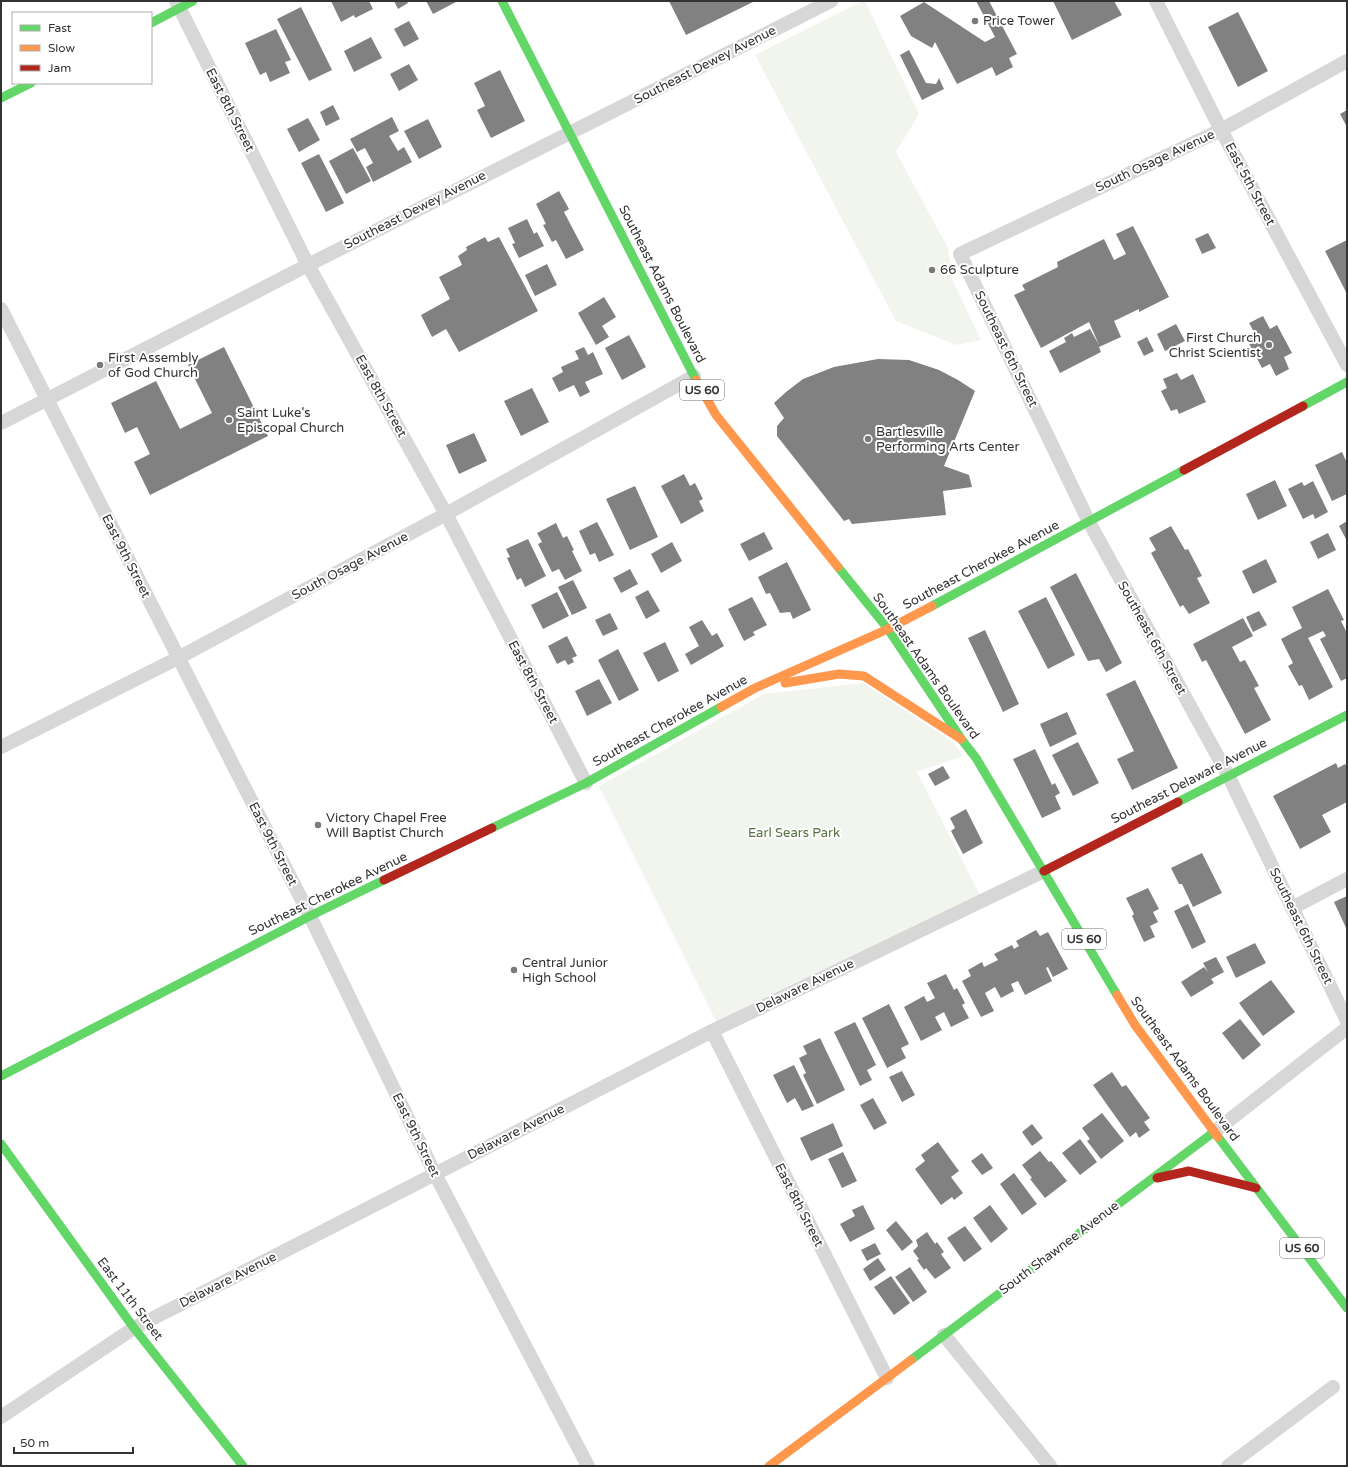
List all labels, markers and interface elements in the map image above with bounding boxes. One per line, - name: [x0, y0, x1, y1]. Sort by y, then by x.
- legend: [12, 12, 152, 84]
- place label: Price Tower: [983, 13, 1055, 29]
- marker: Price Tower: [970, 16, 980, 26]
- text: Fast: [48, 21, 72, 35]
- street label: Southeast Dewey Avenue: [631, 22, 779, 108]
- text: Slow: [48, 41, 75, 55]
- text: Jam: [48, 61, 71, 75]
- street label: East 8th Street: [202, 66, 258, 154]
- street label: South Osage Avenue: [1093, 126, 1217, 196]
- street label: East 5th Street: [1221, 140, 1279, 228]
- street label: Southeast Dewey Avenue: [341, 167, 489, 253]
- street label: Southeast Adams Boulevard: [615, 202, 709, 366]
- place label: 66 Sculpture: [940, 262, 1019, 278]
- marker: 66 Sculpture: [927, 265, 937, 275]
- street label: Southeast 6th Street: [971, 288, 1041, 410]
- place label: First Church Christ Scientist: [1169, 330, 1261, 361]
- marker: First Church Christ Scientist: [1264, 340, 1274, 350]
- place label: First Assembly of God Church: [108, 350, 198, 381]
- street label: East 8th Street: [352, 352, 410, 440]
- marker: First Assembly of God Church: [95, 360, 105, 370]
- road number: US 60: [680, 380, 724, 400]
- place label: Saint Luke's Episcopal Church: [237, 405, 344, 436]
- marker: Saint Luke's Episcopal Church: [224, 415, 234, 425]
- place label: Bartlesville Performing Arts Center: [876, 424, 1019, 455]
- marker: Bartlesville Performing Arts Center: [863, 434, 873, 444]
- street label: East 9th Street: [98, 512, 154, 600]
- street label: Southeast Cherokee Avenue: [900, 517, 1062, 613]
- street label: South Osage Avenue: [289, 529, 411, 603]
- street label: Southeast 6th Street: [1114, 578, 1190, 698]
- street label: Southeast Adams Boulevard: [869, 590, 983, 742]
- street label: East 8th Street: [504, 638, 562, 726]
- street label: Southeast Cherokee Avenue: [590, 672, 750, 770]
- street label: Southeast Delaware Avenue: [1108, 735, 1270, 827]
- street label: East 9th Street: [245, 800, 301, 888]
- place label: Victory Chapel Free Will Baptist Church: [326, 810, 447, 841]
- marker: Victory Chapel Free Will Baptist Church: [313, 820, 323, 830]
- park label: Earl Sears Park: [748, 825, 840, 841]
- street label: Southeast Cherokee Avenue: [246, 849, 410, 939]
- street label: Southeast 6th Street: [1266, 865, 1336, 987]
- road number: US 60: [1062, 929, 1106, 949]
- place label: Central Junior High School: [522, 955, 608, 986]
- street label: Delaware Avenue: [753, 955, 857, 1017]
- marker: Central Junior High School: [509, 965, 519, 975]
- street label: Southeast Adams Boulevard: [1127, 994, 1243, 1144]
- street label: East 9th Street: [389, 1090, 443, 1180]
- street label: Delaware Avenue: [465, 1101, 567, 1163]
- street label: East 8th Street: [771, 1161, 827, 1249]
- street label: South Shawnee Avenue: [996, 1198, 1122, 1298]
- road number: US 60: [1280, 1238, 1324, 1258]
- street label: Delaware Avenue: [177, 1249, 279, 1311]
- street label: East 11th Street: [94, 1254, 166, 1344]
- scale bar: [14, 1429, 133, 1455]
- text: 50 m: [20, 1436, 49, 1450]

